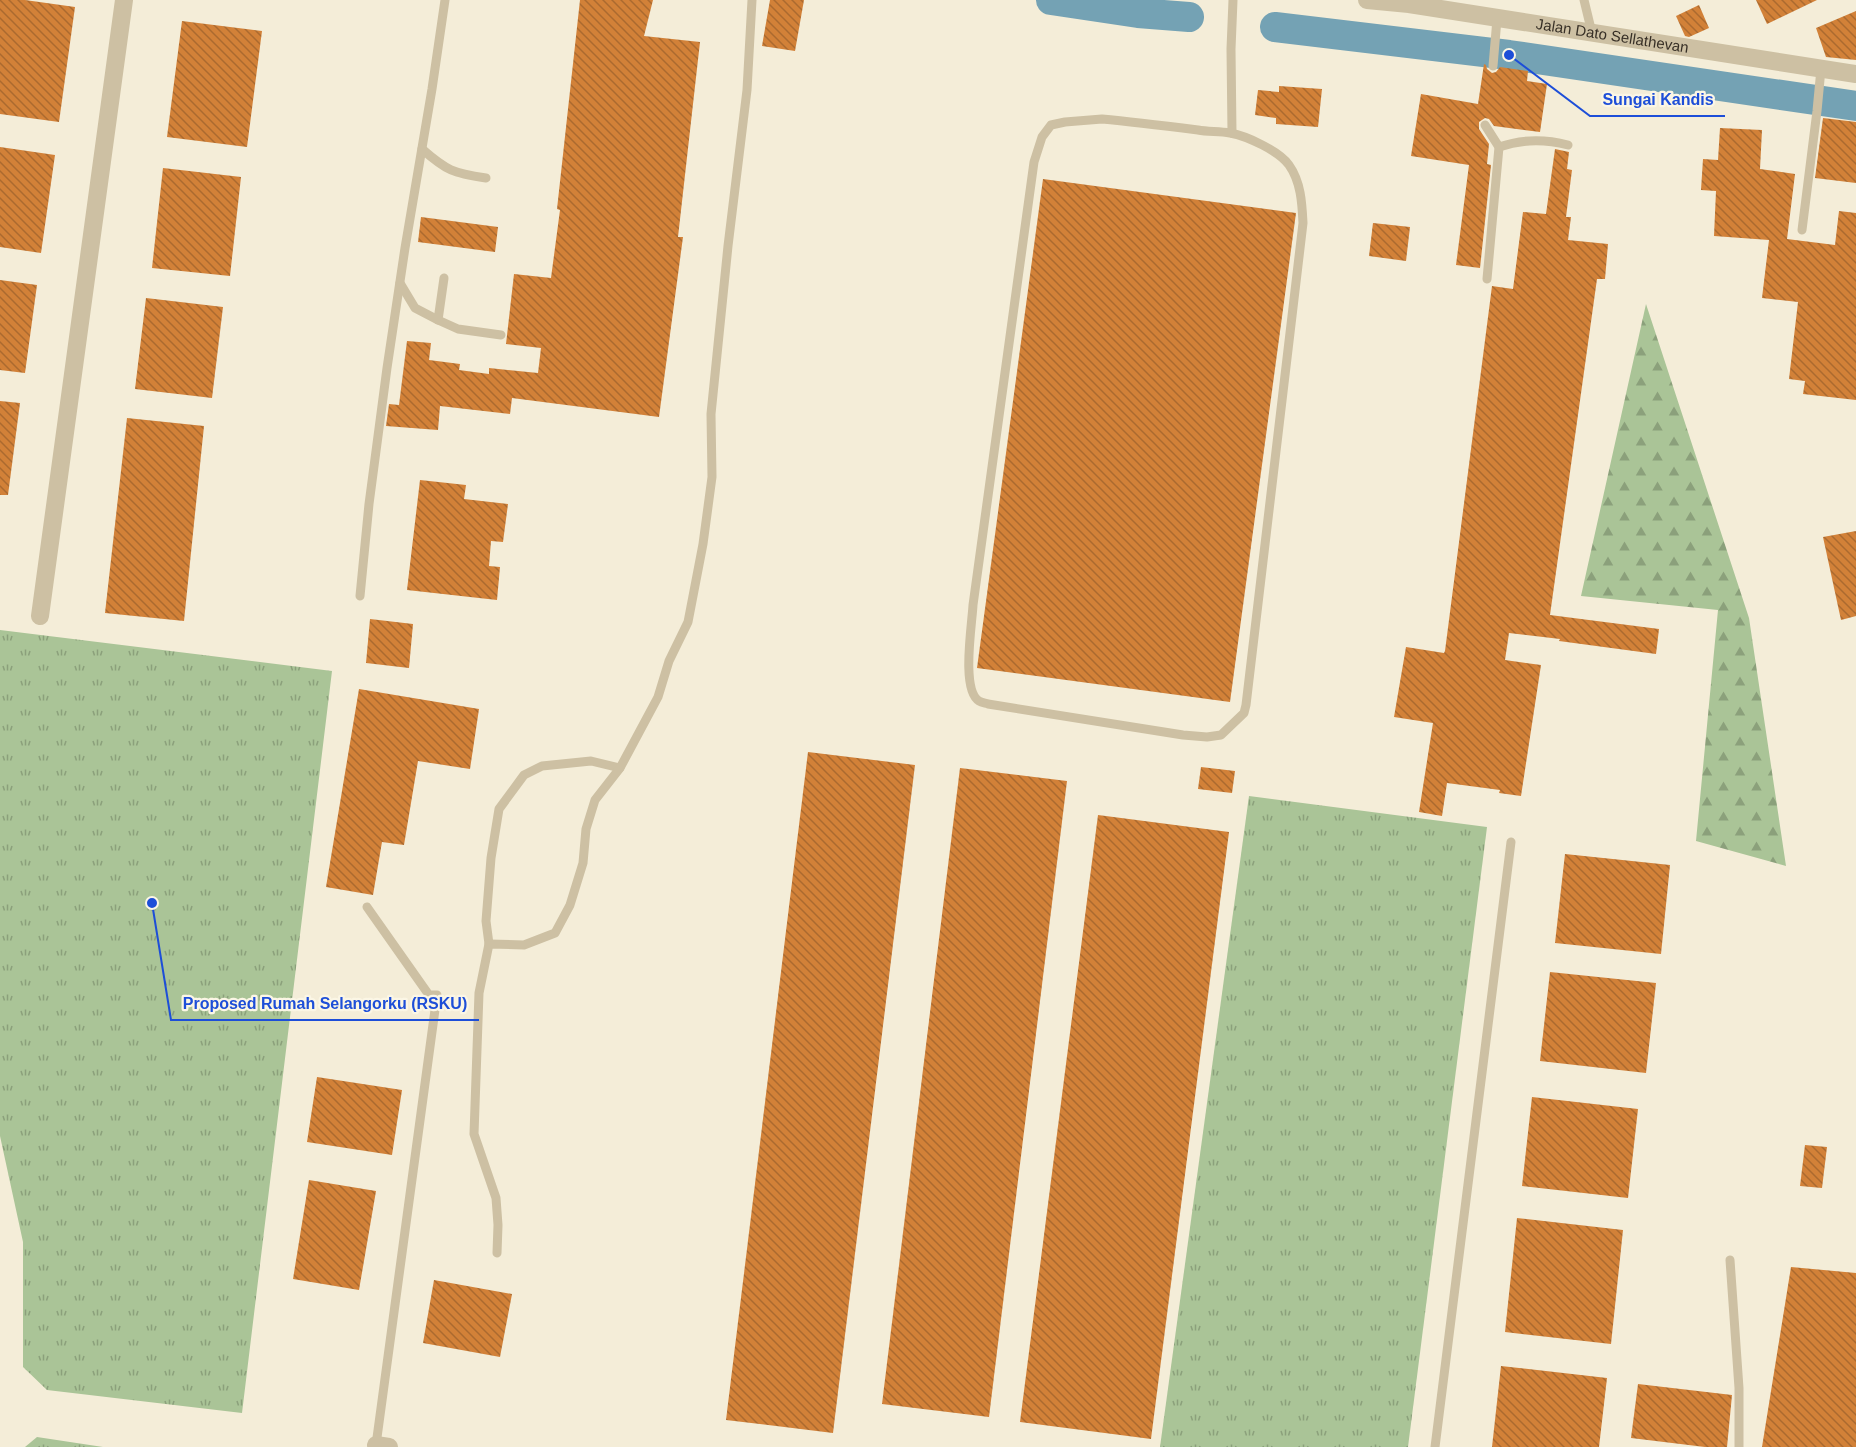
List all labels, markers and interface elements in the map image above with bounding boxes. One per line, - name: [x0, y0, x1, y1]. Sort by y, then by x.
- street label: Jalan Dato Sellathevan: [1535, 15, 1690, 56]
- callout: Sungai Kandis: [1590, 82, 1725, 116]
- text: Sungai Kandis: [1602, 91, 1714, 108]
- callout: Proposed Rumah Selangorku (RSKU): [171, 986, 479, 1020]
- text: Proposed Rumah Selangorku (RSKU): [183, 995, 467, 1012]

